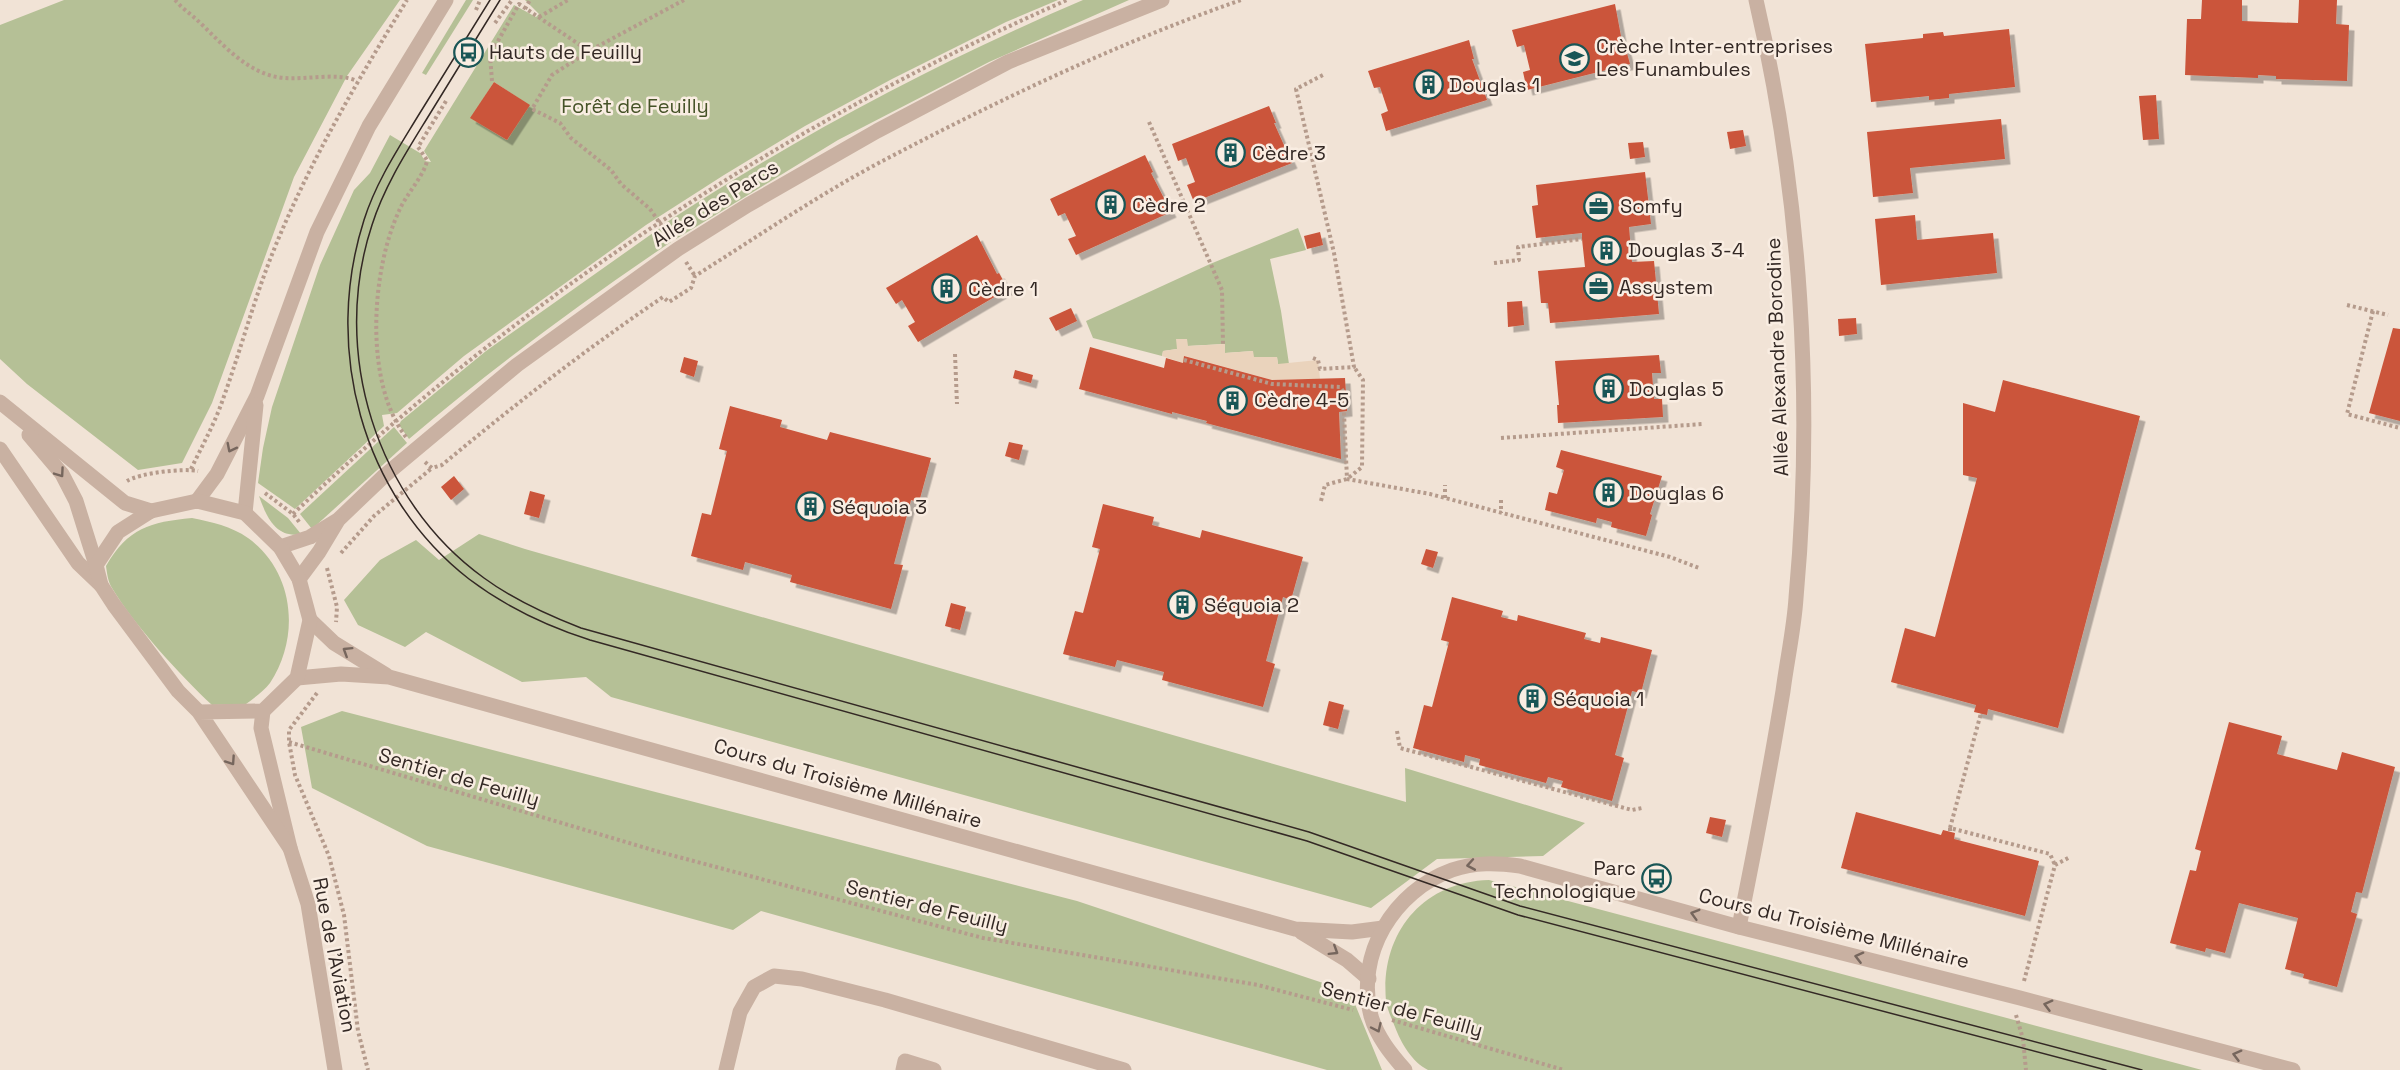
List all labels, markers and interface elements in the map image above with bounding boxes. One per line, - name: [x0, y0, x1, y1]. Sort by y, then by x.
- place label: Crèche Inter-entreprises Les Funambules: [1596, 33, 1833, 82]
- bus stop icon: Hauts de Feuilly: [452, 36, 484, 68]
- place label: Hauts de Feuilly: [489, 39, 642, 65]
- school or university icon: Crèche Inter-entreprises Les Funambules: [1559, 42, 1591, 74]
- building icon: Douglas 1: [1412, 69, 1444, 101]
- place label: Douglas 1: [1449, 72, 1540, 98]
- park label: Forêt de Feuilly: [561, 93, 709, 119]
- building icon: Cèdre 3: [1215, 137, 1247, 169]
- place label: Cèdre 3: [1252, 140, 1326, 166]
- street label: Allée des Parcs: [647, 154, 783, 252]
- building icon: Cèdre 2: [1095, 189, 1127, 221]
- office icon: Somfy: [1583, 190, 1615, 222]
- place label: Cèdre 2: [1132, 192, 1206, 218]
- place label: Somfy: [1620, 193, 1683, 219]
- building icon: Douglas 3-4: [1591, 234, 1623, 266]
- place label: Douglas 3-4: [1628, 237, 1744, 263]
- street label: Allée Alexandre Borodine: [1760, 237, 1794, 477]
- office icon: Assystem: [1582, 271, 1614, 303]
- building icon: Cèdre 1: [931, 273, 963, 305]
- place label: Assystem: [1619, 274, 1713, 300]
- place label: Cèdre 1: [968, 276, 1038, 302]
- building icon: Douglas 5: [1592, 373, 1624, 405]
- place label: Douglas 5: [1629, 376, 1724, 402]
- building icon: Cèdre 4-5: [1217, 384, 1249, 416]
- place label: Cèdre 4-5: [1254, 387, 1349, 413]
- one-way arrow: [226, 442, 238, 453]
- one-way arrow: [53, 467, 64, 478]
- building icon: Douglas 6: [1592, 477, 1624, 509]
- place label: Douglas 6: [1629, 480, 1724, 506]
- building icon: Séquoia 3: [795, 491, 827, 523]
- place label: Séquoia 3: [832, 494, 927, 520]
- building icon: Séquoia 2: [1167, 589, 1199, 621]
- place label: Séquoia 2: [1204, 592, 1299, 618]
- one-way arrow: [343, 646, 353, 658]
- building icon: Séquoia 1: [1516, 683, 1548, 715]
- place label: Séquoia 1: [1553, 686, 1644, 712]
- street label: Cours du Troisième Millénaire: [711, 732, 985, 834]
- street label: Sentier de Feuilly: [376, 742, 542, 812]
- one-way arrow: [224, 755, 236, 765]
- place label: Parc Technologique: [1494, 855, 1636, 904]
- one-way arrow: [1467, 858, 1477, 871]
- bus stop icon: Parc Technologique: [1641, 863, 1673, 895]
- street label: Sentier de Feuilly: [843, 873, 1011, 939]
- street label: Rue de l'Aviation: [307, 875, 363, 1035]
- street label: Cours du Troisième Millénaire: [1696, 882, 1972, 974]
- one-way arrow: [1690, 909, 1700, 922]
- one-way arrow: [1328, 944, 1338, 956]
- one-way arrow: [1854, 952, 1864, 965]
- street label: Sentier de Feuilly: [1318, 975, 1486, 1043]
- one-way arrow: [2043, 1000, 2054, 1012]
- one-way arrow: [1370, 1022, 1382, 1033]
- one-way arrow: [2232, 1049, 2242, 1062]

